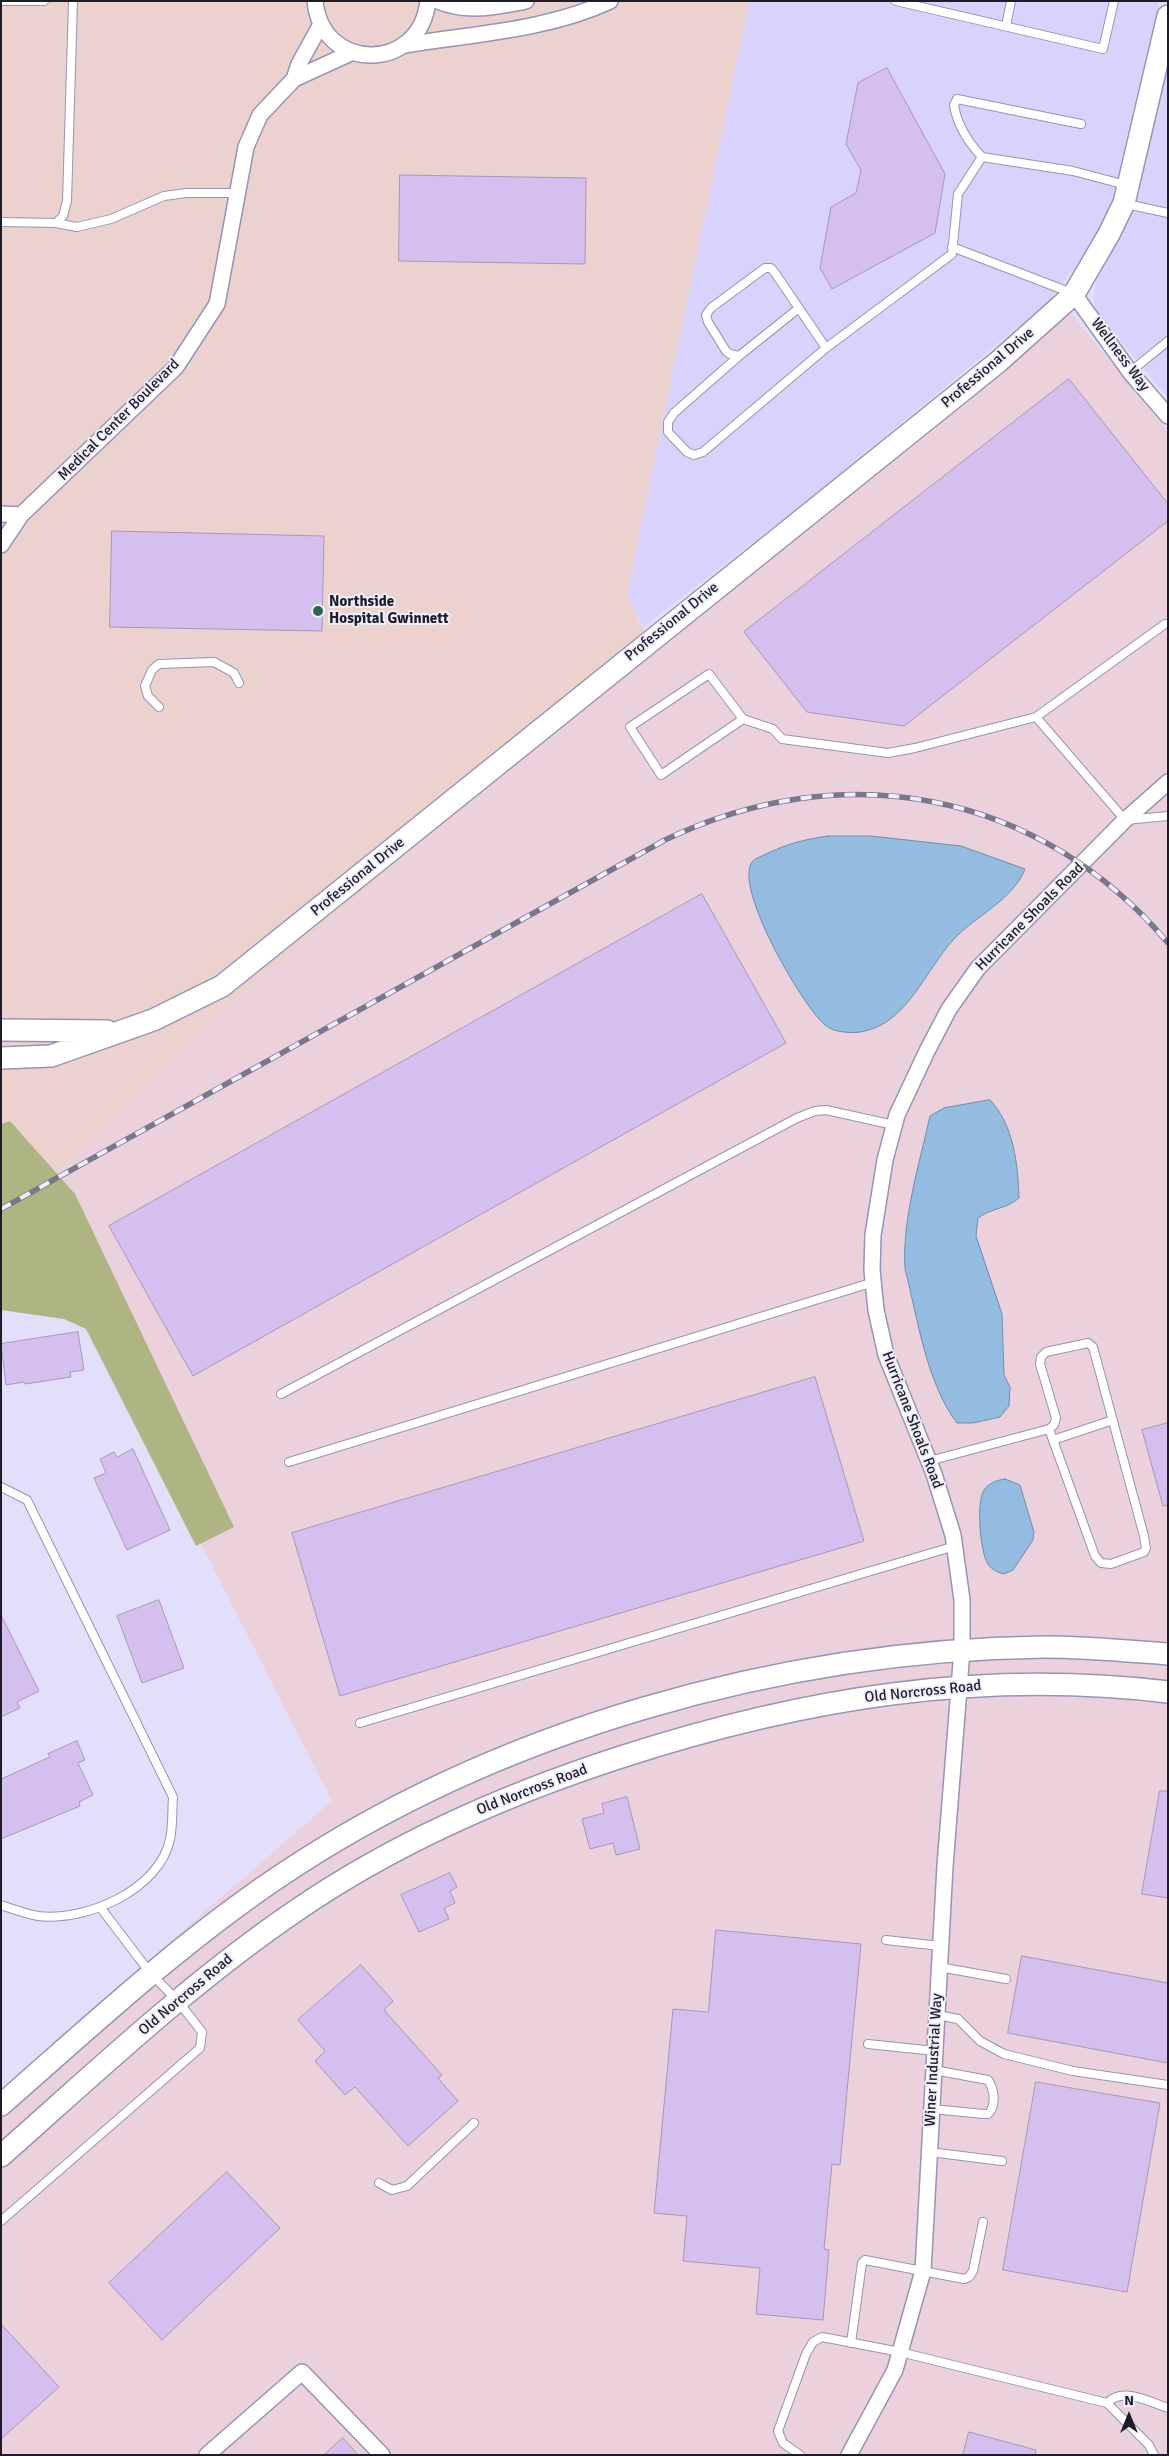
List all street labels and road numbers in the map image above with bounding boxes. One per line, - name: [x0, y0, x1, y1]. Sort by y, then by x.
- street label: Wellness Way: [1087, 315, 1153, 395]
- street label: Professional Drive: [938, 324, 1038, 412]
- street label: Medical Center Boulevard: [54, 355, 184, 485]
- street label: Professional Drive: [621, 579, 723, 665]
- street label: Professional Drive: [307, 834, 409, 920]
- street label: Hurricane Shoals Road: [972, 859, 1088, 975]
- street label: Hurricane Shoals Road: [878, 1349, 946, 1491]
- street label: Old Norcross Road: [864, 1677, 982, 1707]
- street label: Old Norcross Road: [474, 1761, 590, 1819]
- street label: Old Norcross Road: [135, 1950, 237, 2040]
- street label: Winer Industrial Way: [922, 1993, 946, 2127]

